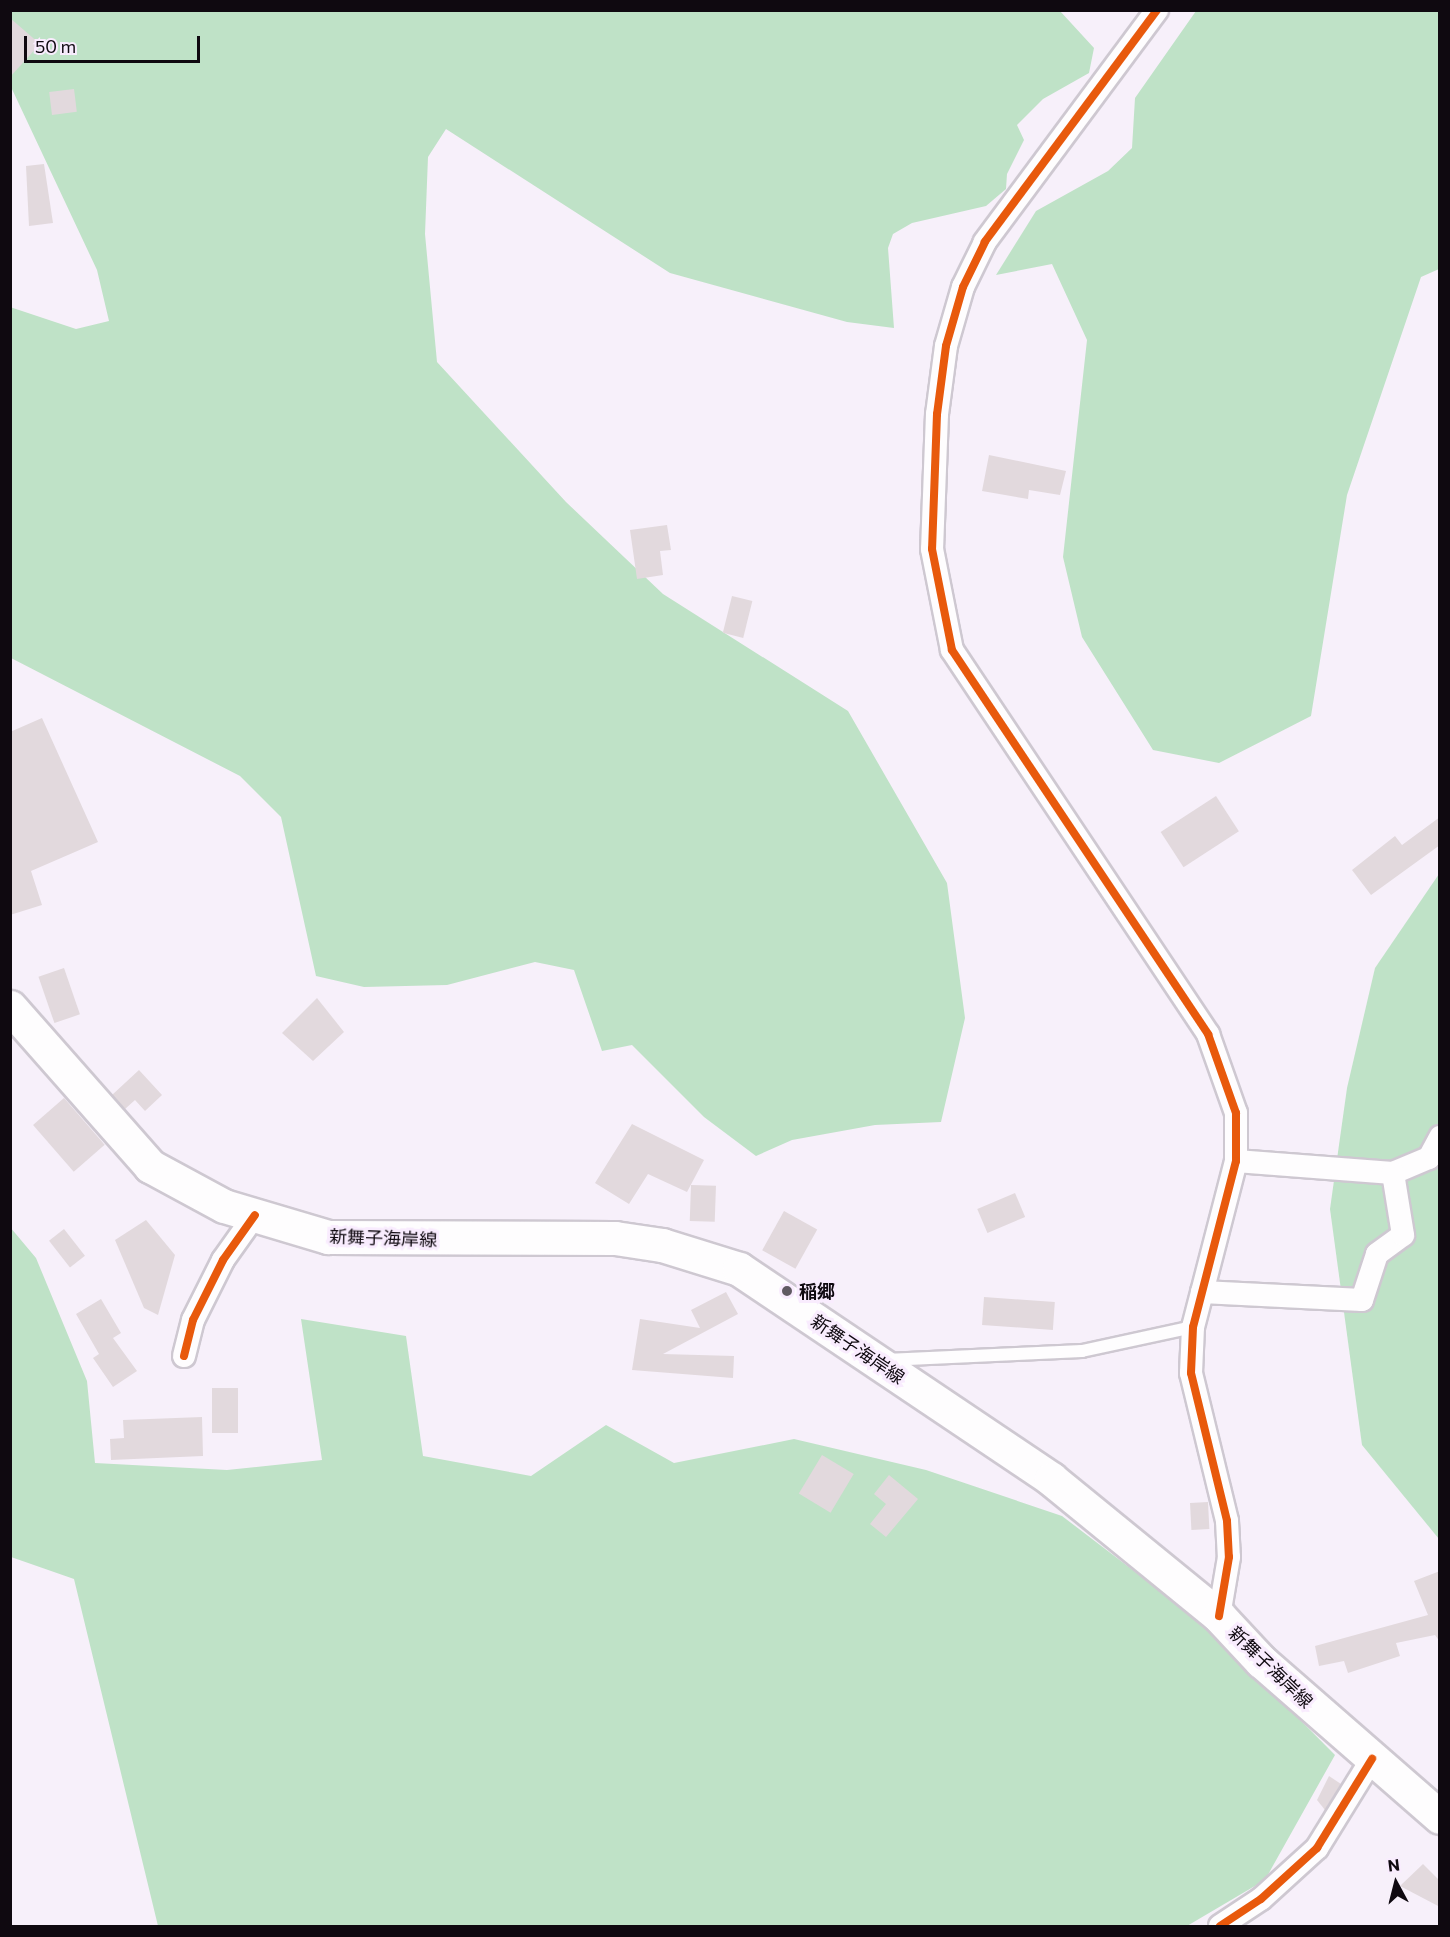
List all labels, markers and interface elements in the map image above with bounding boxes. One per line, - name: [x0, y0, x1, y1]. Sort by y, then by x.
- scale bar: [27, 24, 202, 62]
- text: 50 m: [35, 35, 76, 57]
- street label: 新舞子海岸線: [329, 1225, 437, 1251]
- place label: 稲郷: [799, 1280, 835, 1302]
- marker: 稲郷: [780, 1284, 794, 1298]
- street label: 新舞子海岸線: [807, 1310, 909, 1388]
- street label: 新舞子海岸線: [1225, 1622, 1317, 1712]
- north arrow: [1366, 1853, 1426, 1913]
- text: N: [1387, 1854, 1401, 1875]

